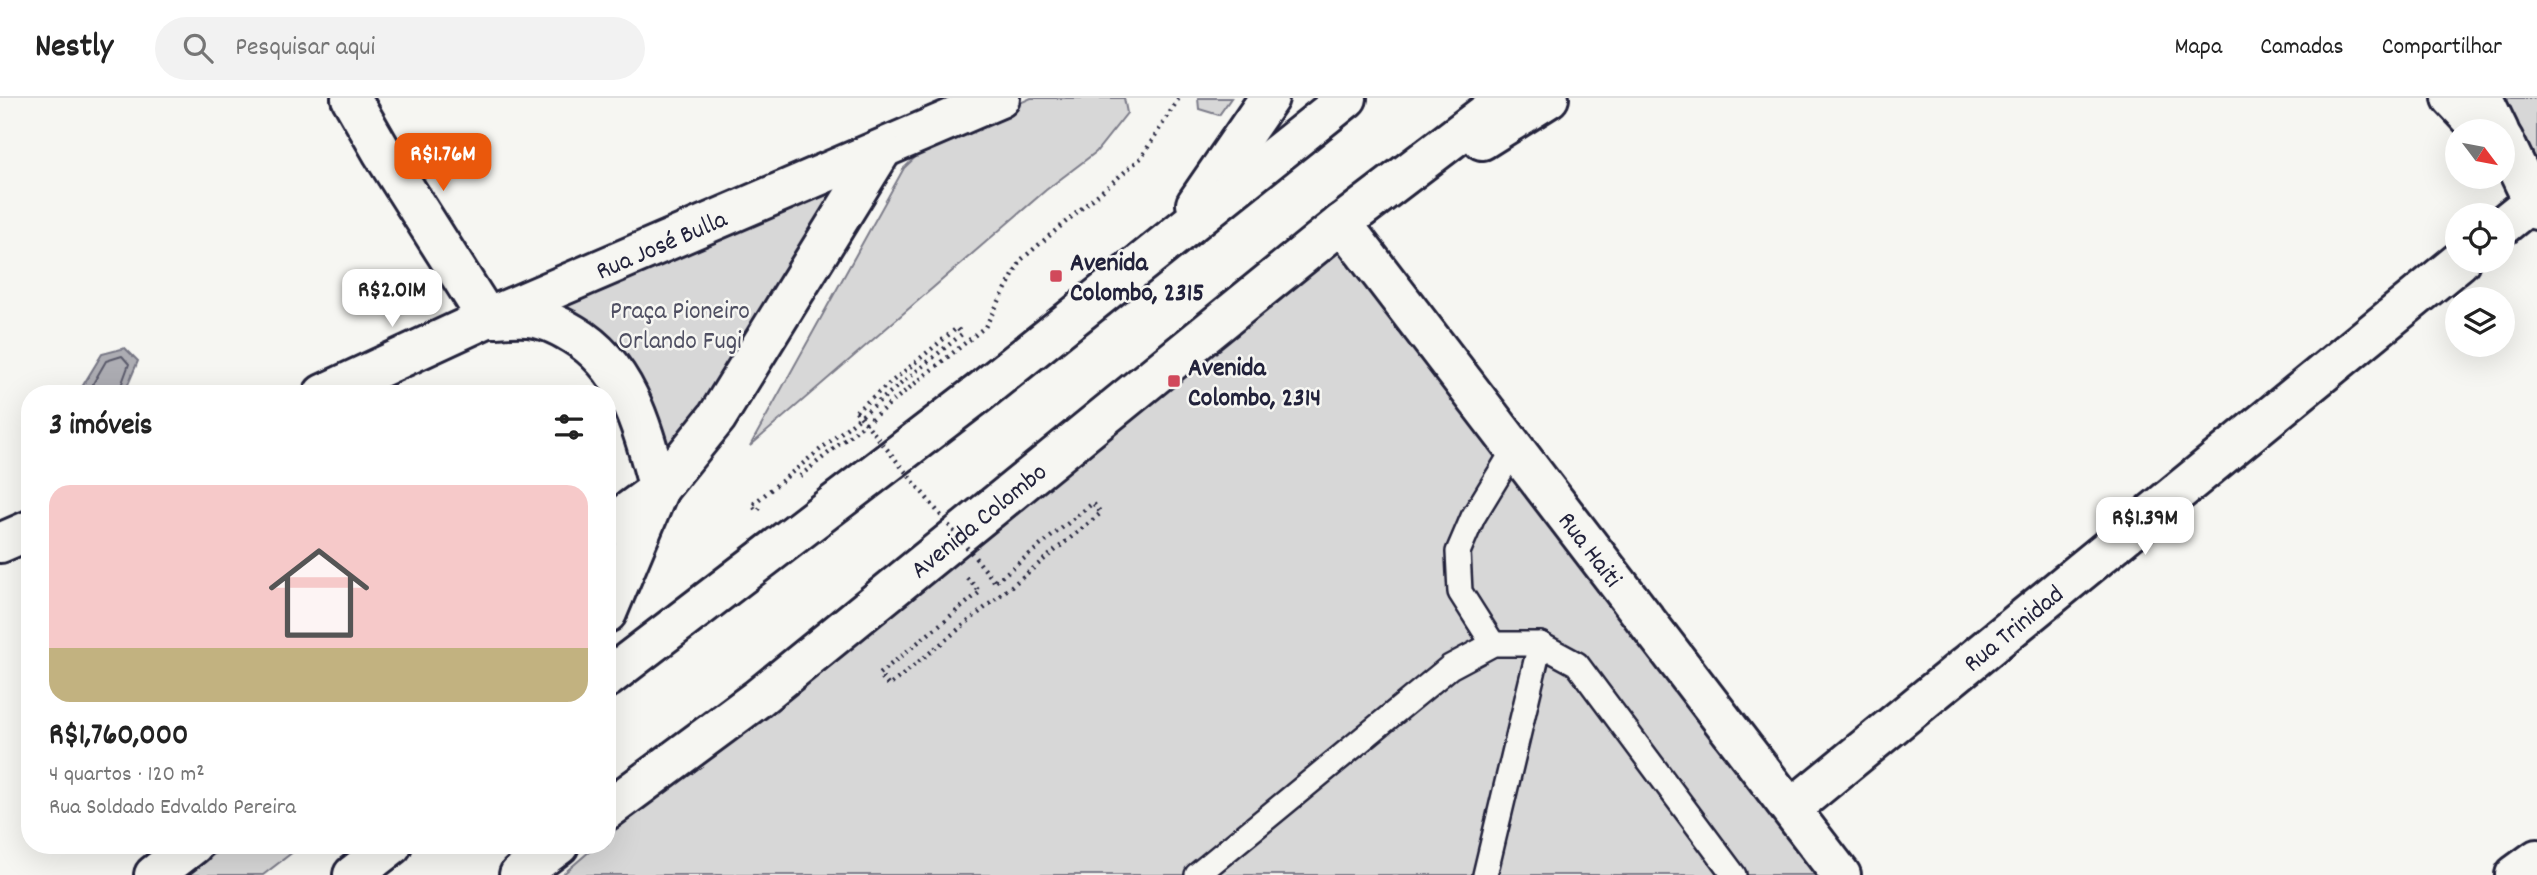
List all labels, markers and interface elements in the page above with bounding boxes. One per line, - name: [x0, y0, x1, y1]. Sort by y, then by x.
- search box: [155, 17, 645, 80]
- text: Nestly: [35, 25, 113, 72]
- icon: search: [179, 29, 217, 67]
- text: Pesquisar aqui: [235, 30, 375, 67]
- text: Mapa: [2175, 31, 2222, 65]
- text: Camadas: [2260, 31, 2344, 65]
- text: Compartilhar: [2382, 31, 2502, 65]
- north arrow: [2445, 119, 2515, 189]
- map controls: [2445, 119, 2515, 357]
- pin: R$1.76M: [378, 134, 508, 193]
- text: R$1.76M: [410, 139, 476, 172]
- street label: Rua José Bulla: [591, 202, 734, 291]
- button: locate: [2445, 203, 2515, 273]
- place label: Avenida Colombo, 2315: [1070, 246, 1204, 313]
- marker: Avenida Colombo, 2315: [1048, 268, 1064, 284]
- pin: R$2.01M: [327, 270, 457, 329]
- text: R$2.01M: [358, 275, 426, 308]
- button: layers: [2445, 287, 2515, 357]
- park label: Praça Pioneiro Orlando Fugi: [610, 294, 750, 361]
- place label: Avenida Colombo, 2314: [1188, 351, 1321, 418]
- marker: Avenida Colombo, 2314: [1166, 373, 1182, 389]
- text: 3 imóveis: [49, 406, 152, 449]
- icon: filters: [550, 408, 588, 446]
- street label: Avenida Colombo: [904, 455, 1056, 589]
- pin: R$1.39M: [2080, 498, 2210, 557]
- text: R$1.39M: [2112, 503, 2178, 536]
- street label: Rua Haiti: [1547, 505, 1630, 597]
- icon: home: [256, 530, 382, 656]
- street label: Rua Trinidad: [1956, 578, 2073, 683]
- text: R$1,760,000: [49, 716, 188, 759]
- text: 4 quartos · 120 m²: [49, 759, 205, 792]
- text: Rua Soldado Edvaldo Pereira: [49, 792, 296, 825]

